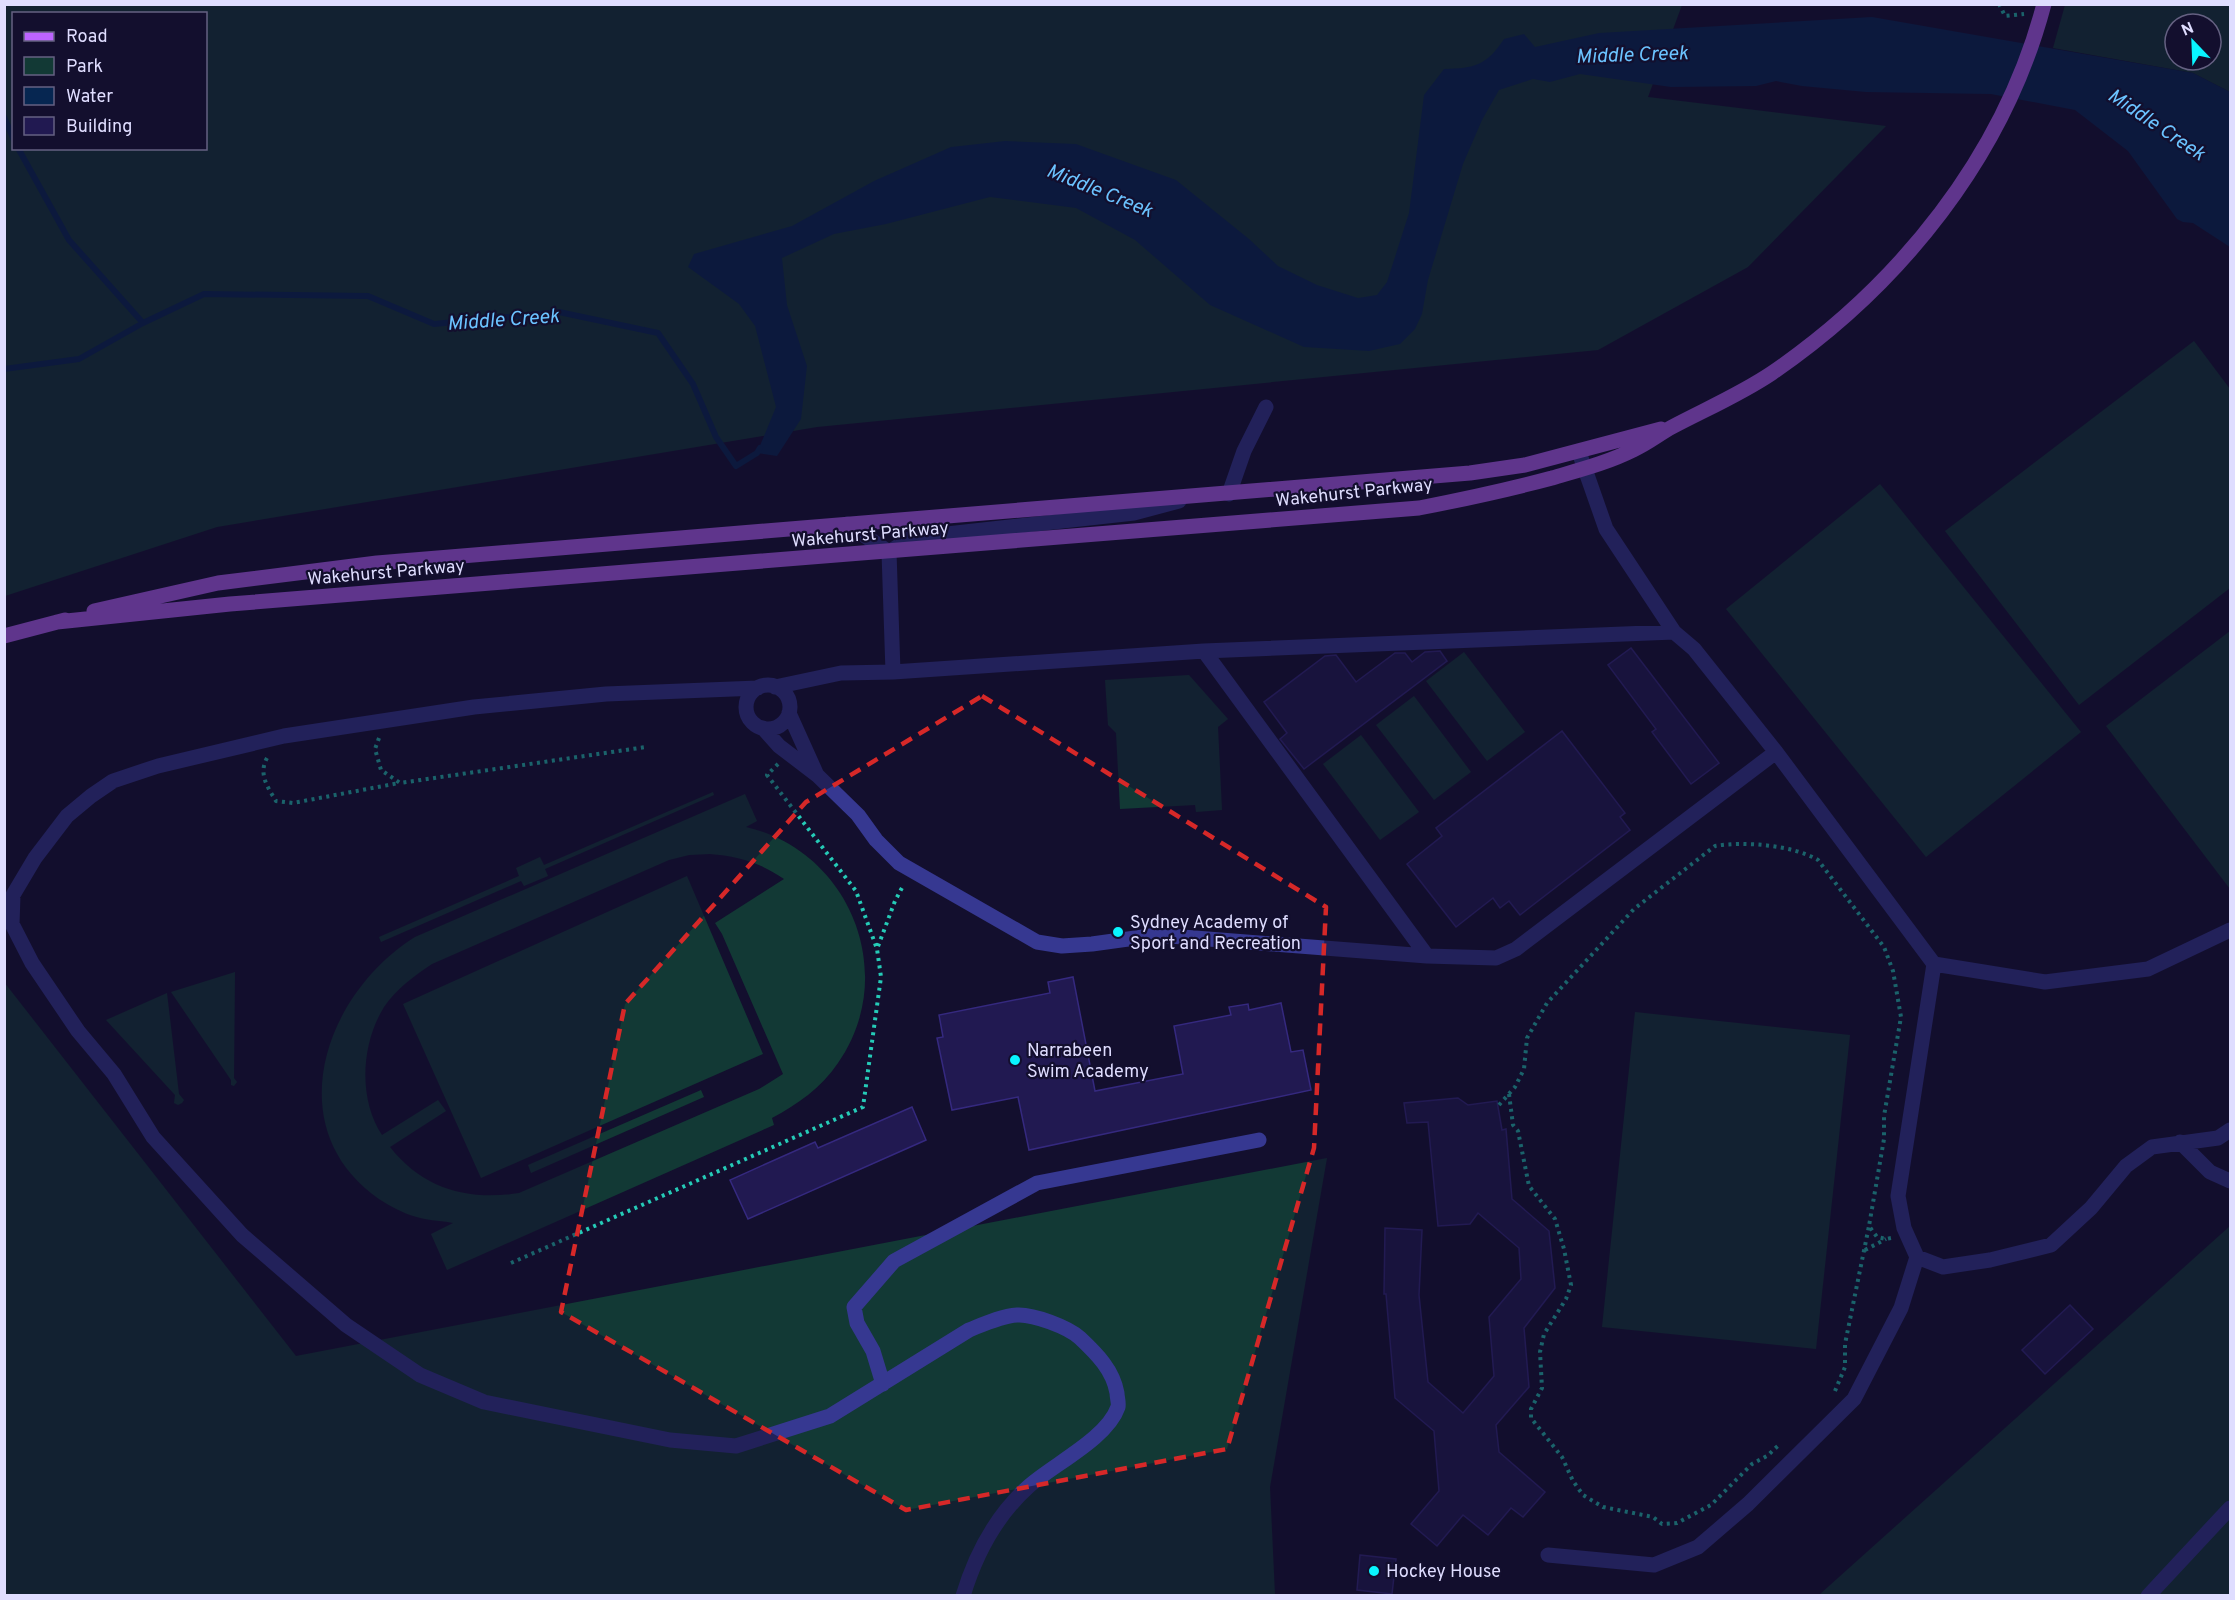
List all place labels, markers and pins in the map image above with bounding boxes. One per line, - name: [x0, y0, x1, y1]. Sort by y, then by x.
- place label: Sydney Academy of Sport and Recreation: [1130, 912, 1301, 956]
- marker: Sydney Academy of Sport and Recreation: [1111, 925, 1125, 939]
- place label: Narrabeen Swim Academy: [1027, 1040, 1149, 1084]
- marker: Narrabeen Swim Academy: [1008, 1053, 1022, 1067]
- place label: Hockey House: [1386, 1561, 1501, 1584]
- marker: Hockey House: [1367, 1564, 1381, 1578]

